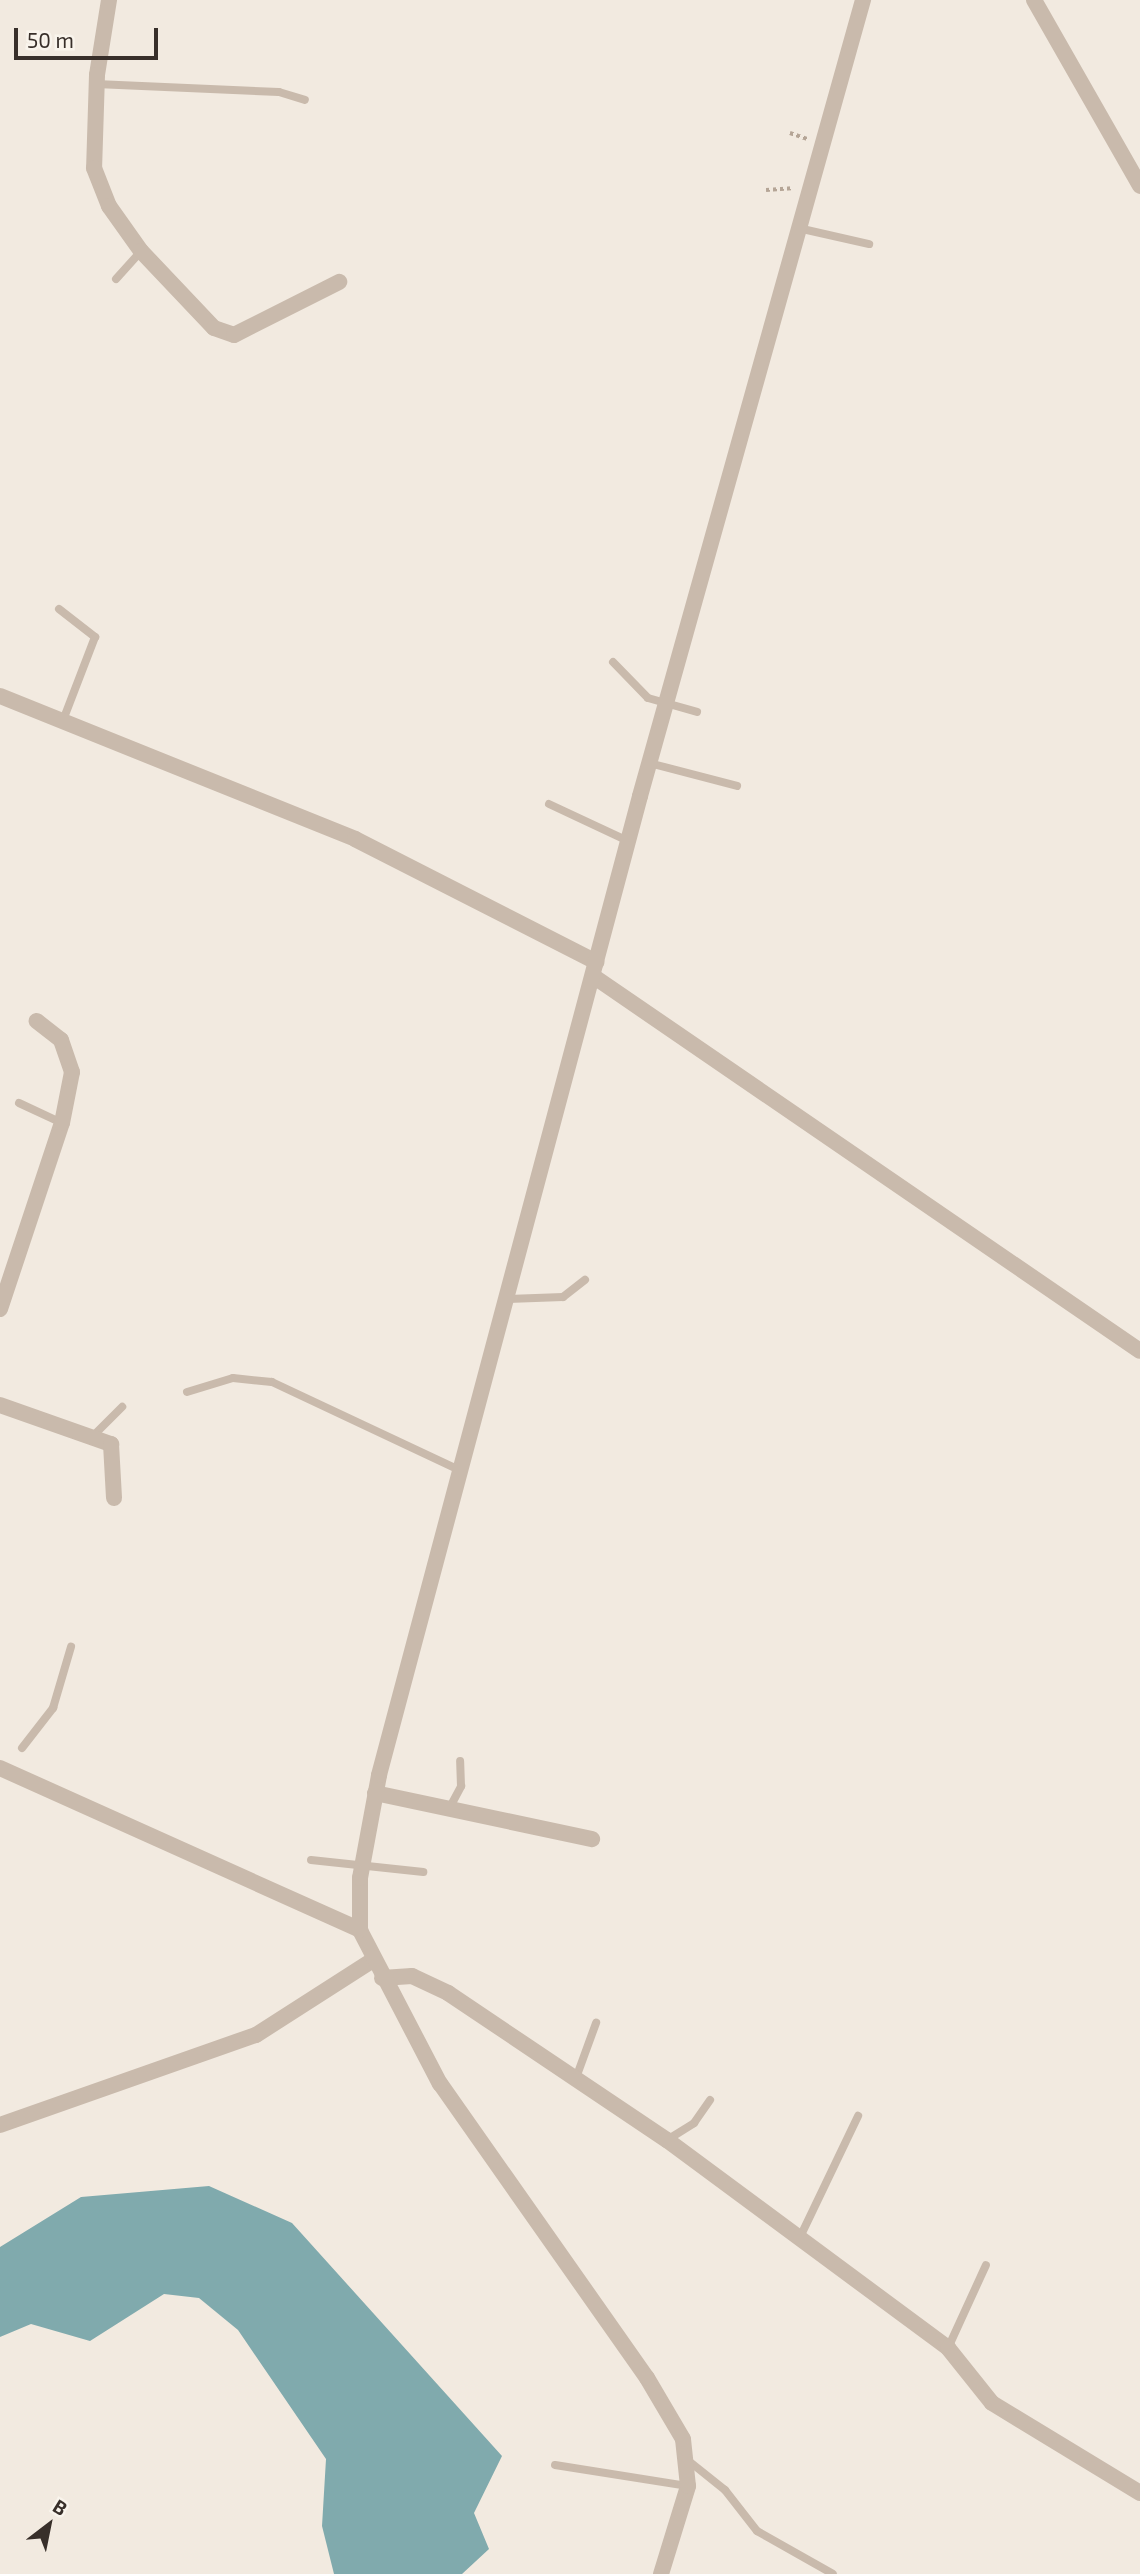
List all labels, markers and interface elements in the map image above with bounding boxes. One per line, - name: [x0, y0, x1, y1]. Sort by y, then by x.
- scale bar: [18, 14, 161, 58]
- text: 50 m: [27, 27, 74, 52]
- north arrow: [14, 2490, 84, 2560]
- text: B: [49, 2494, 72, 2520]

